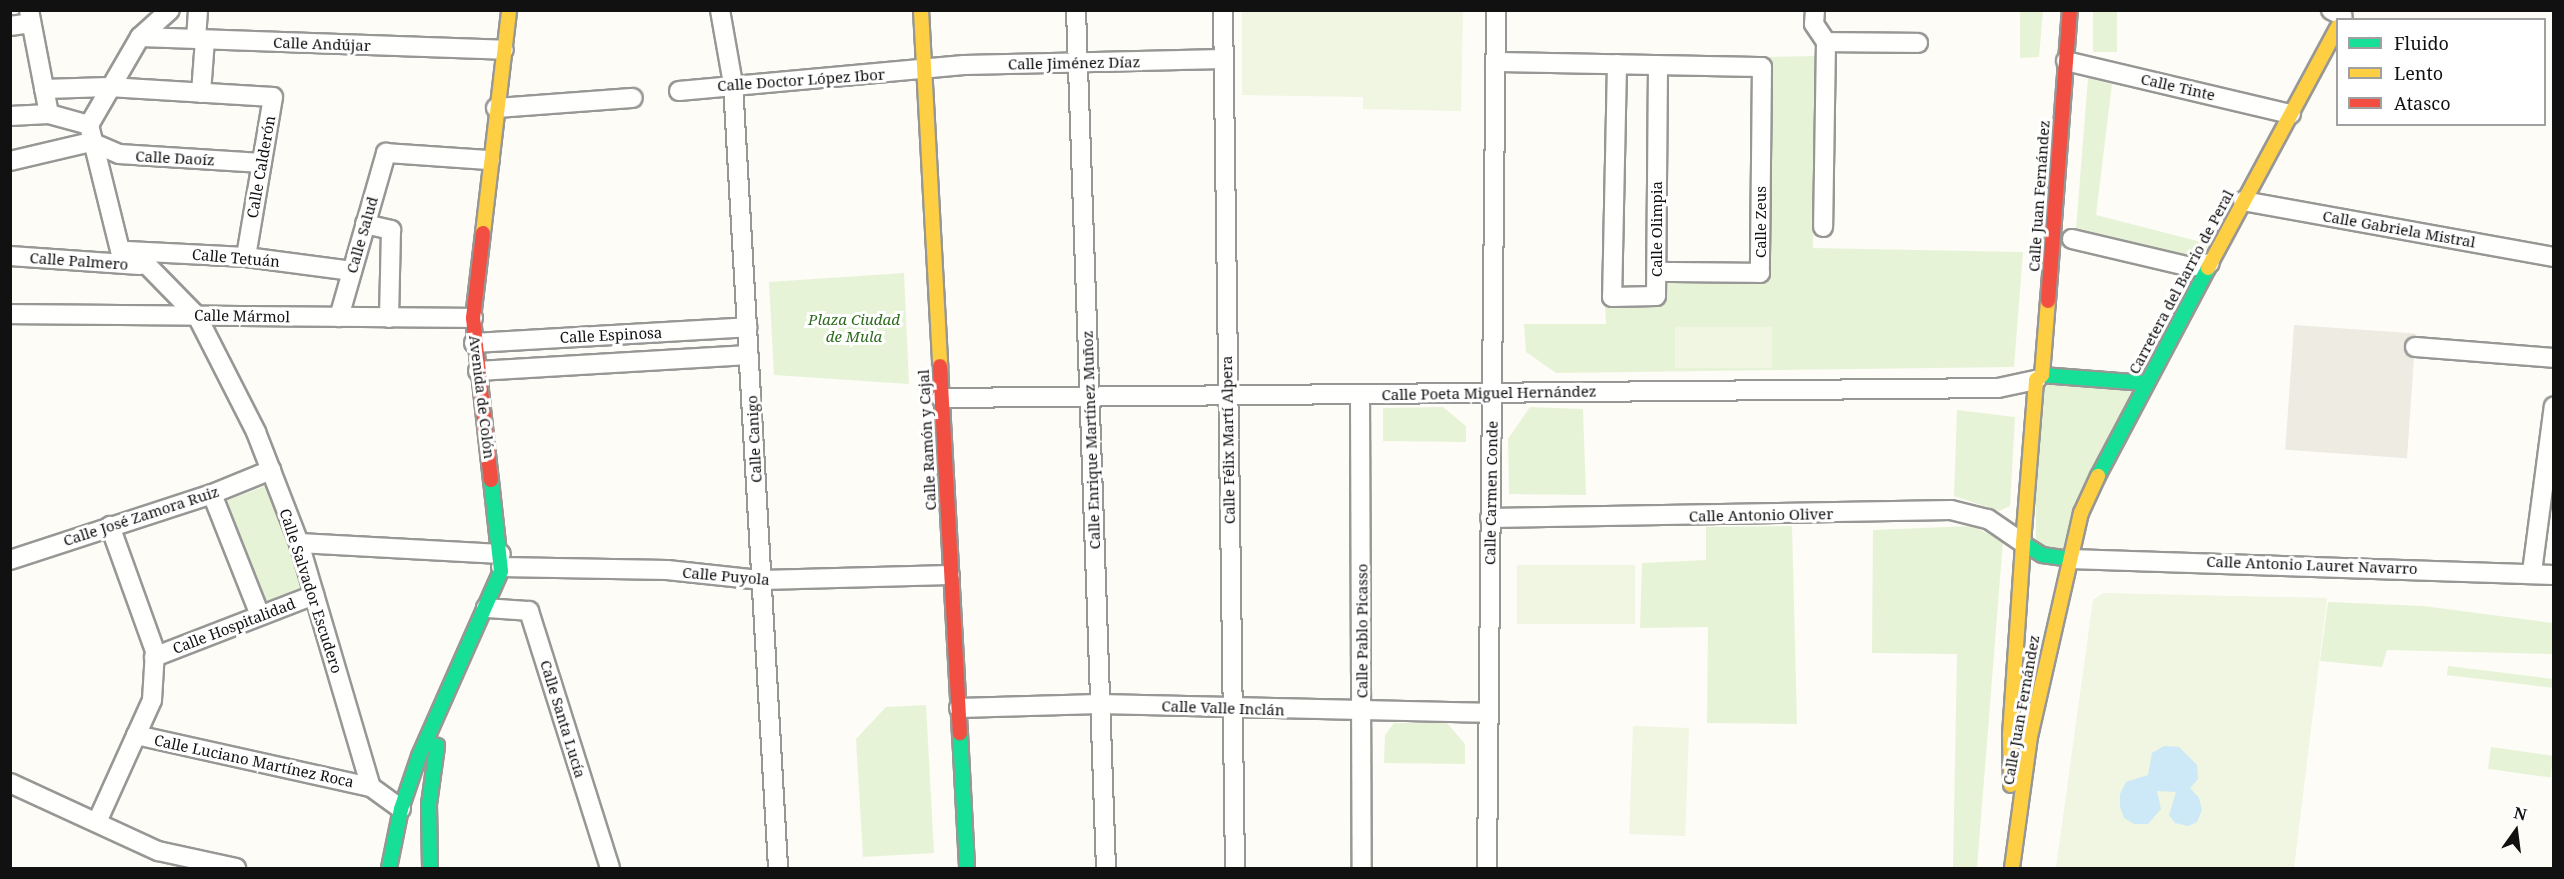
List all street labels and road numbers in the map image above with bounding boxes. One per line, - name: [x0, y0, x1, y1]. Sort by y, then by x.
- street label: Calle Andújar: [273, 33, 371, 55]
- street label: Calle Jiménez Díaz: [1008, 53, 1140, 73]
- street label: Calle Doctor López Ibor: [717, 65, 885, 95]
- street label: Calle Tinte: [2139, 70, 2217, 104]
- street label: Calle Calderón: [243, 114, 279, 220]
- street label: Calle Juan Fernández: [2025, 120, 2053, 272]
- street label: Calle Daoíz: [135, 147, 215, 169]
- street label: Calle Olimpia: [1648, 181, 1666, 277]
- street label: Calle Zeus: [1752, 186, 1770, 258]
- street label: Carretera del Barrio de Peral: [2125, 187, 2237, 377]
- street label: Calle Salud: [342, 195, 382, 275]
- street label: Calle Gabriela Mistral: [2321, 207, 2477, 251]
- street label: Calle Tetuán: [191, 245, 281, 271]
- street label: Calle Palmero: [29, 249, 129, 273]
- street label: Calle Mármol: [194, 306, 290, 326]
- street label: Calle Espinosa: [559, 323, 663, 347]
- street label: Calle Enrique Martínez Muñoz: [1078, 330, 1104, 550]
- street label: Avenida de Colón: [465, 334, 499, 460]
- street label: Calle Félix Martí Alpera: [1218, 356, 1238, 524]
- street label: Calle Ramón y Cajal: [914, 369, 940, 511]
- street label: Calle Poeta Miguel Hernández: [1381, 382, 1597, 404]
- street label: Calle Canigo: [743, 395, 765, 483]
- street label: Calle Carmen Conde: [1481, 421, 1501, 565]
- street label: Calle José Zamora Ruiz: [61, 482, 221, 550]
- street label: Calle Antonio Oliver: [1689, 505, 1833, 525]
- street label: Calle Salvador Escudero: [276, 506, 346, 676]
- street label: Calle Antonio Lauret Navarro: [2206, 552, 2418, 578]
- street label: Calle Puyola: [682, 563, 770, 589]
- street label: Calle Pablo Picasso: [1353, 564, 1371, 698]
- street label: Calle Hospitalidad: [170, 594, 298, 658]
- street label: Calle Juan Fernández: [1999, 634, 2043, 786]
- street label: Calle Santa Lucía: [537, 658, 589, 780]
- street label: Calle Valle Inclán: [1161, 697, 1285, 719]
- street label: Calle Luciano Martínez Roca: [152, 731, 356, 791]

